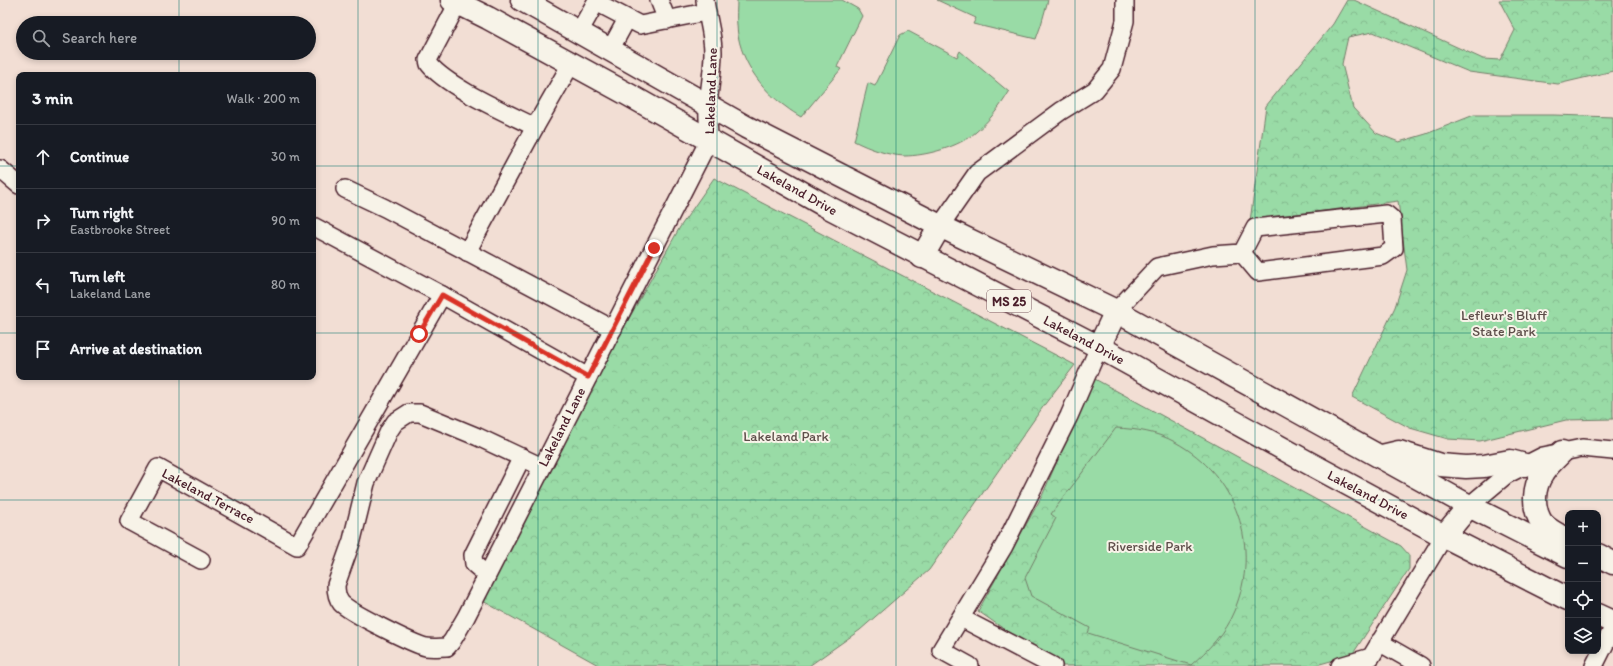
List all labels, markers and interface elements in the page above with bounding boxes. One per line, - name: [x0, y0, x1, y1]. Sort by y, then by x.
- search box: [16, 16, 316, 60]
- icon: search: [30, 27, 52, 49]
- text: Search here: [62, 29, 137, 47]
- street label: Lakeland Lane: [701, 47, 721, 135]
- text: 3 min: [32, 88, 73, 108]
- text: Walk · 200 m: [227, 91, 300, 106]
- icon: ahead: [32, 146, 54, 168]
- text: Continue: [70, 148, 129, 166]
- text: 30 m: [271, 149, 300, 164]
- street label: Lakeland Drive: [754, 161, 841, 219]
- text: Turn right: [70, 204, 134, 222]
- icon: right: [32, 210, 54, 232]
- text: 90 m: [271, 213, 300, 228]
- text: Eastbrooke Street: [70, 222, 170, 237]
- route end: [645, 239, 663, 257]
- text: Turn left: [70, 268, 125, 286]
- icon: left: [32, 274, 54, 296]
- text: 80 m: [271, 277, 300, 292]
- text: Lakeland Lane: [70, 286, 151, 301]
- road number: MS 25: [987, 290, 1031, 312]
- park label: Lefleur's Bluff State Park: [1461, 307, 1548, 340]
- street label: Lakeland Drive: [1040, 311, 1128, 369]
- route start: [410, 325, 428, 343]
- icon: arrive: [32, 338, 54, 360]
- text: Arrive at destination: [70, 340, 202, 358]
- street label: Lakeland Lane: [535, 384, 589, 470]
- park label: Lakeland Park: [743, 428, 830, 445]
- street label: Lakeland Terrace: [159, 464, 257, 528]
- street label: Lakeland Drive: [1324, 466, 1412, 524]
- map controls: [1565, 510, 1601, 654]
- button: +: [1565, 510, 1601, 546]
- park label: Riverside Park: [1107, 538, 1193, 555]
- button: −: [1565, 546, 1601, 582]
- button: locate: [1565, 582, 1601, 618]
- button: layers: [1565, 618, 1601, 654]

